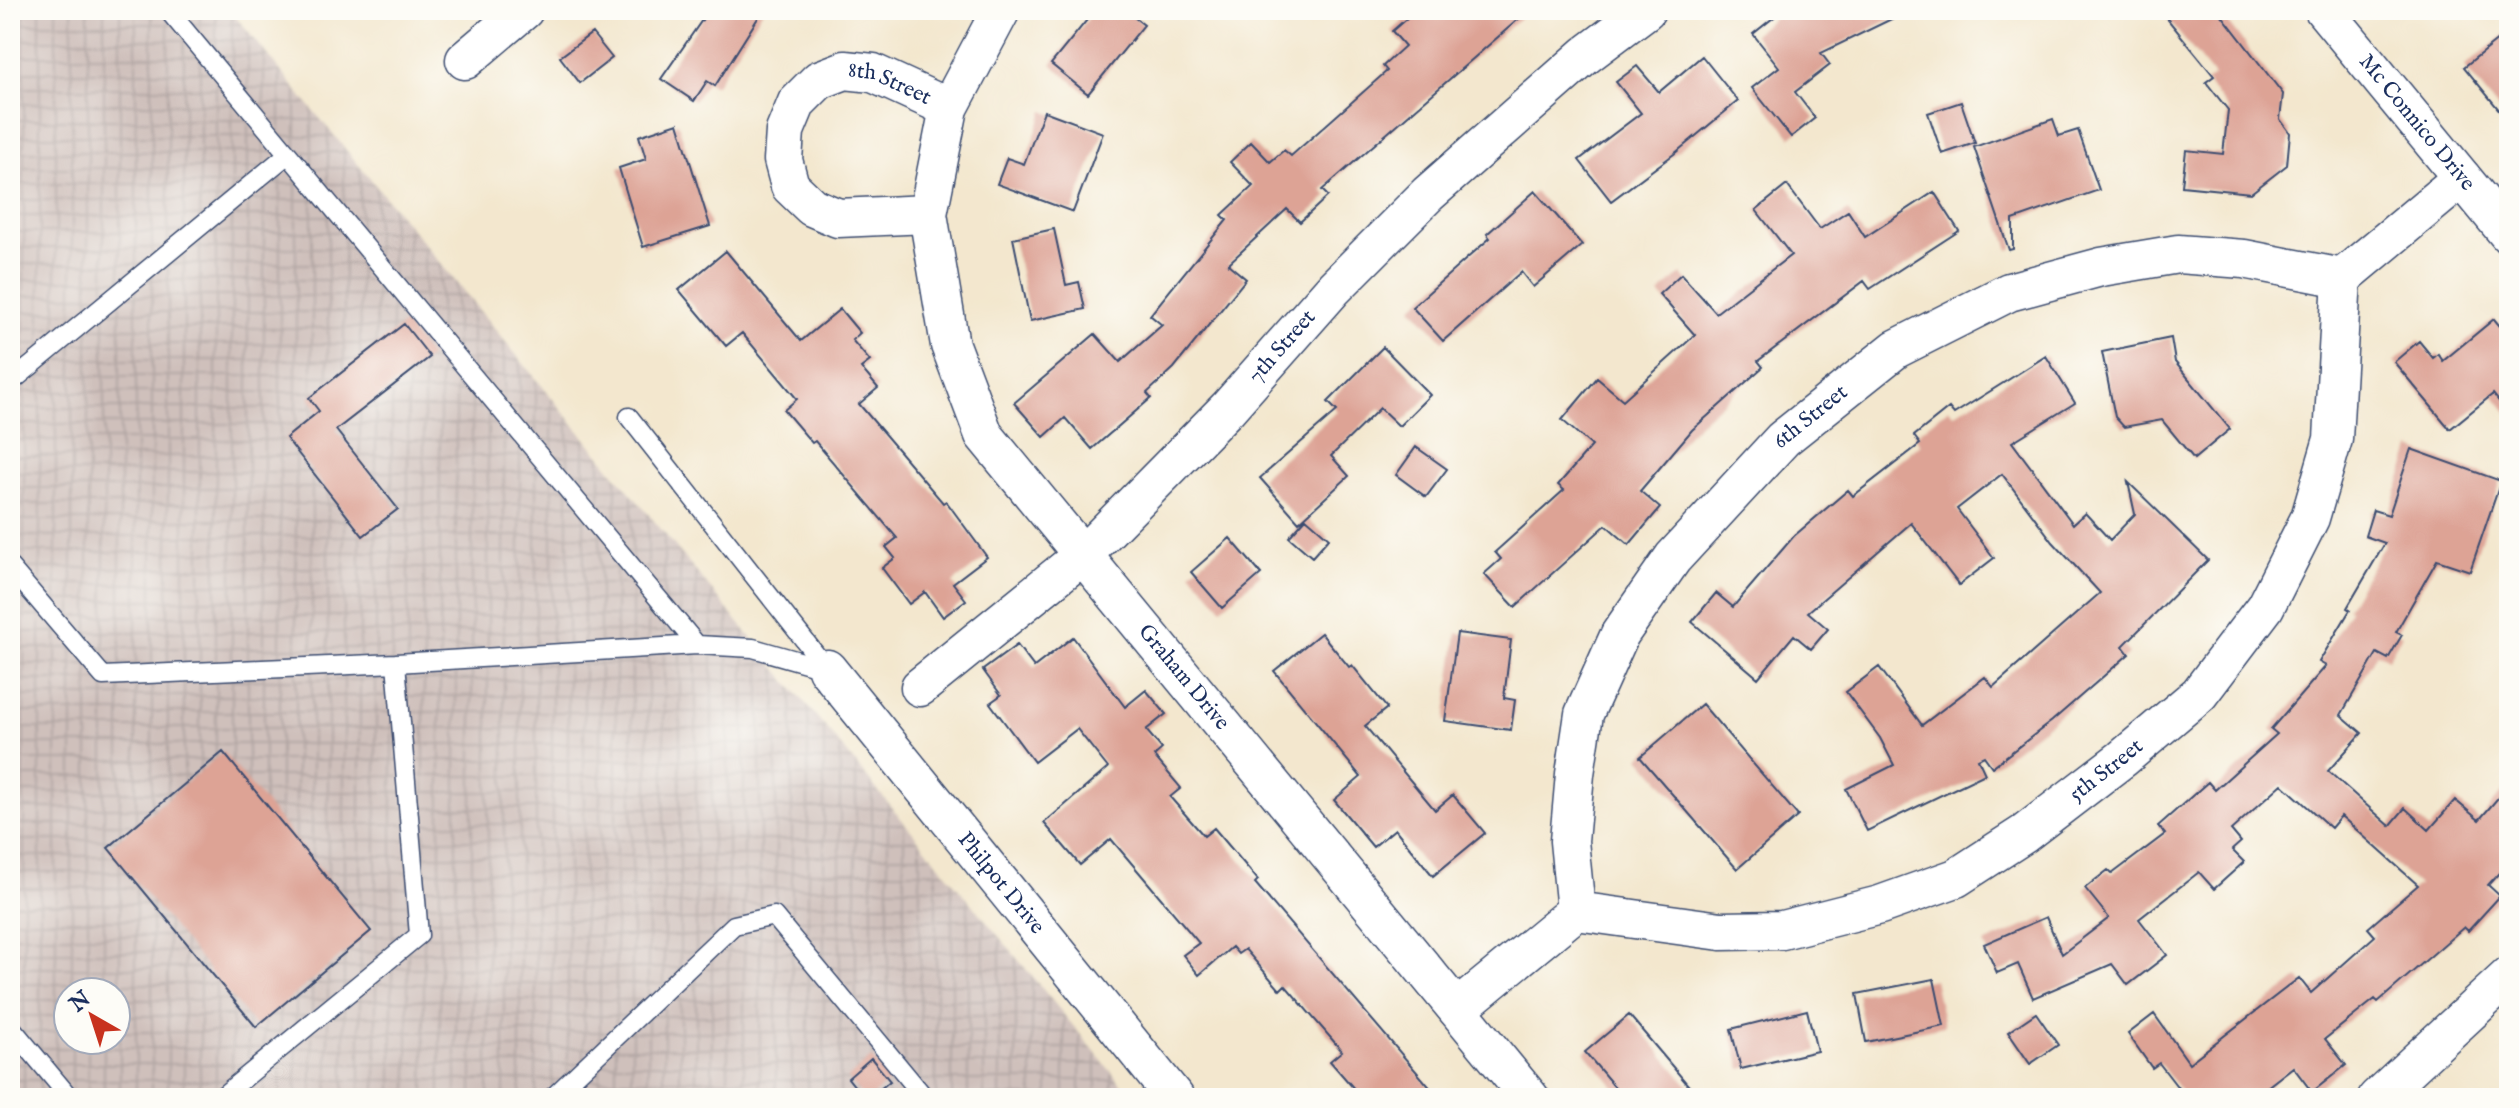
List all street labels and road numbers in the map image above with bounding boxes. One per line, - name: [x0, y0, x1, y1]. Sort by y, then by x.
- street label: Mc Connico Drive: [2352, 49, 2481, 197]
- street label: 8th Street: [847, 56, 936, 112]
- street label: 7th Street: [1242, 304, 1322, 389]
- street label: 6th Street: [1767, 378, 1854, 455]
- street label: Graham Drive: [1132, 618, 1236, 736]
- street label: 5th Street: [2063, 733, 2150, 808]
- street label: Philpot Drive: [951, 826, 1051, 940]

